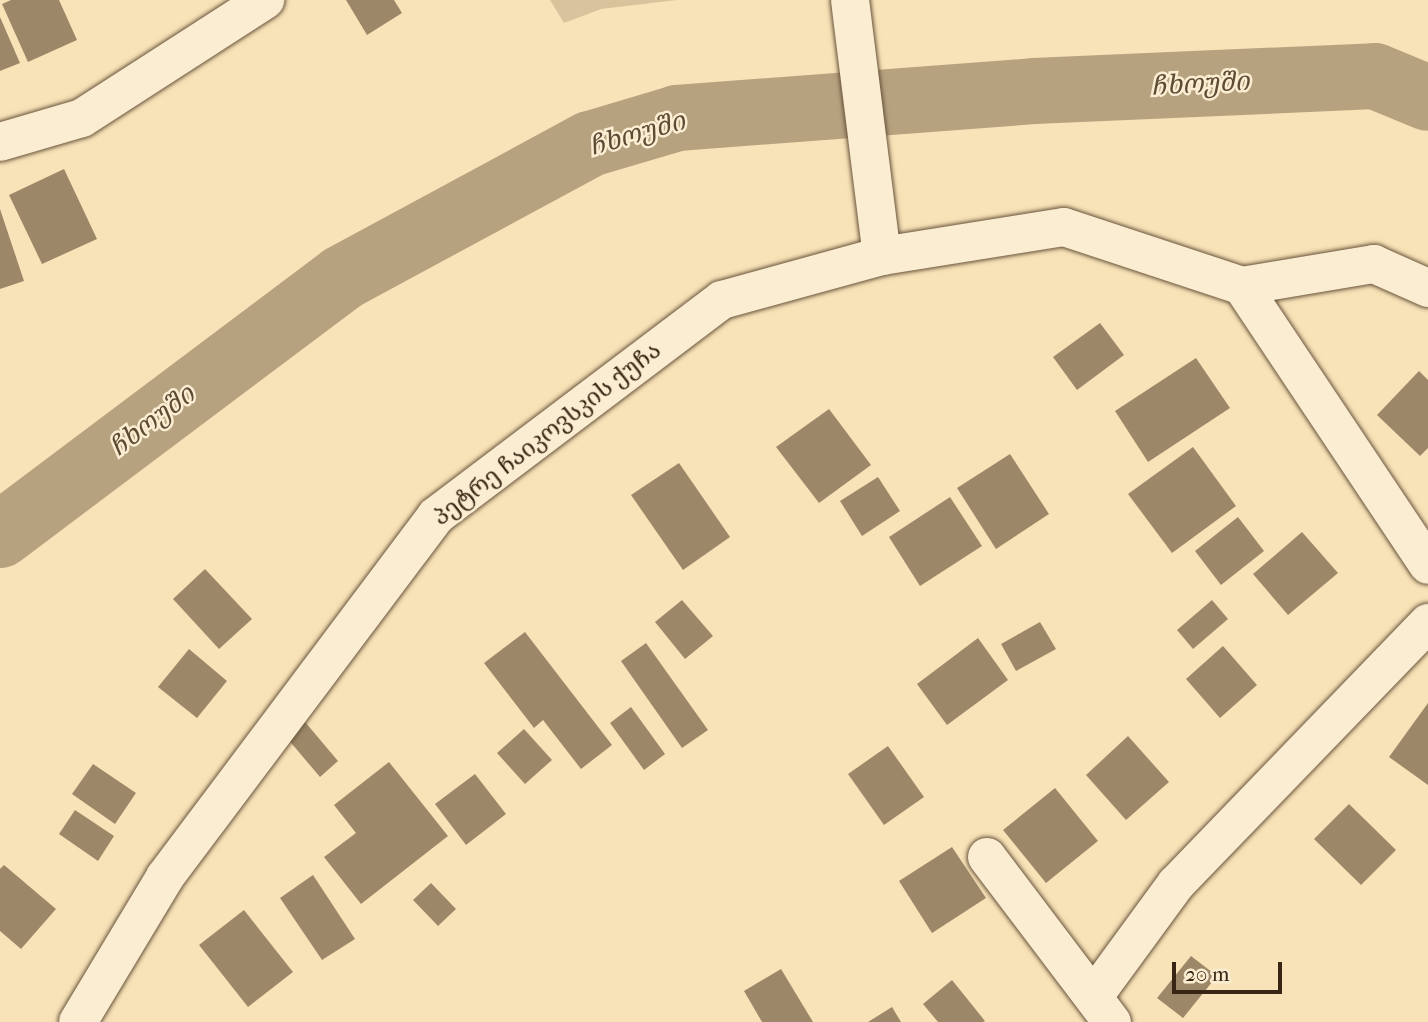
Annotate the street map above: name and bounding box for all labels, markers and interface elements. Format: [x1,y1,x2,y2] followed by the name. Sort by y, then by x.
[1150,66,1250,102] water label: ჩხოუში
[585,105,689,163] water label: ჩხოუში
[427,336,667,532] street label: პეტრე ჩაიკოვსკის ქუჩა
[103,379,201,463] water label: ჩხოუში
[1176,948,1286,992] scale bar
[1185,962,1229,986] text: 20 m

